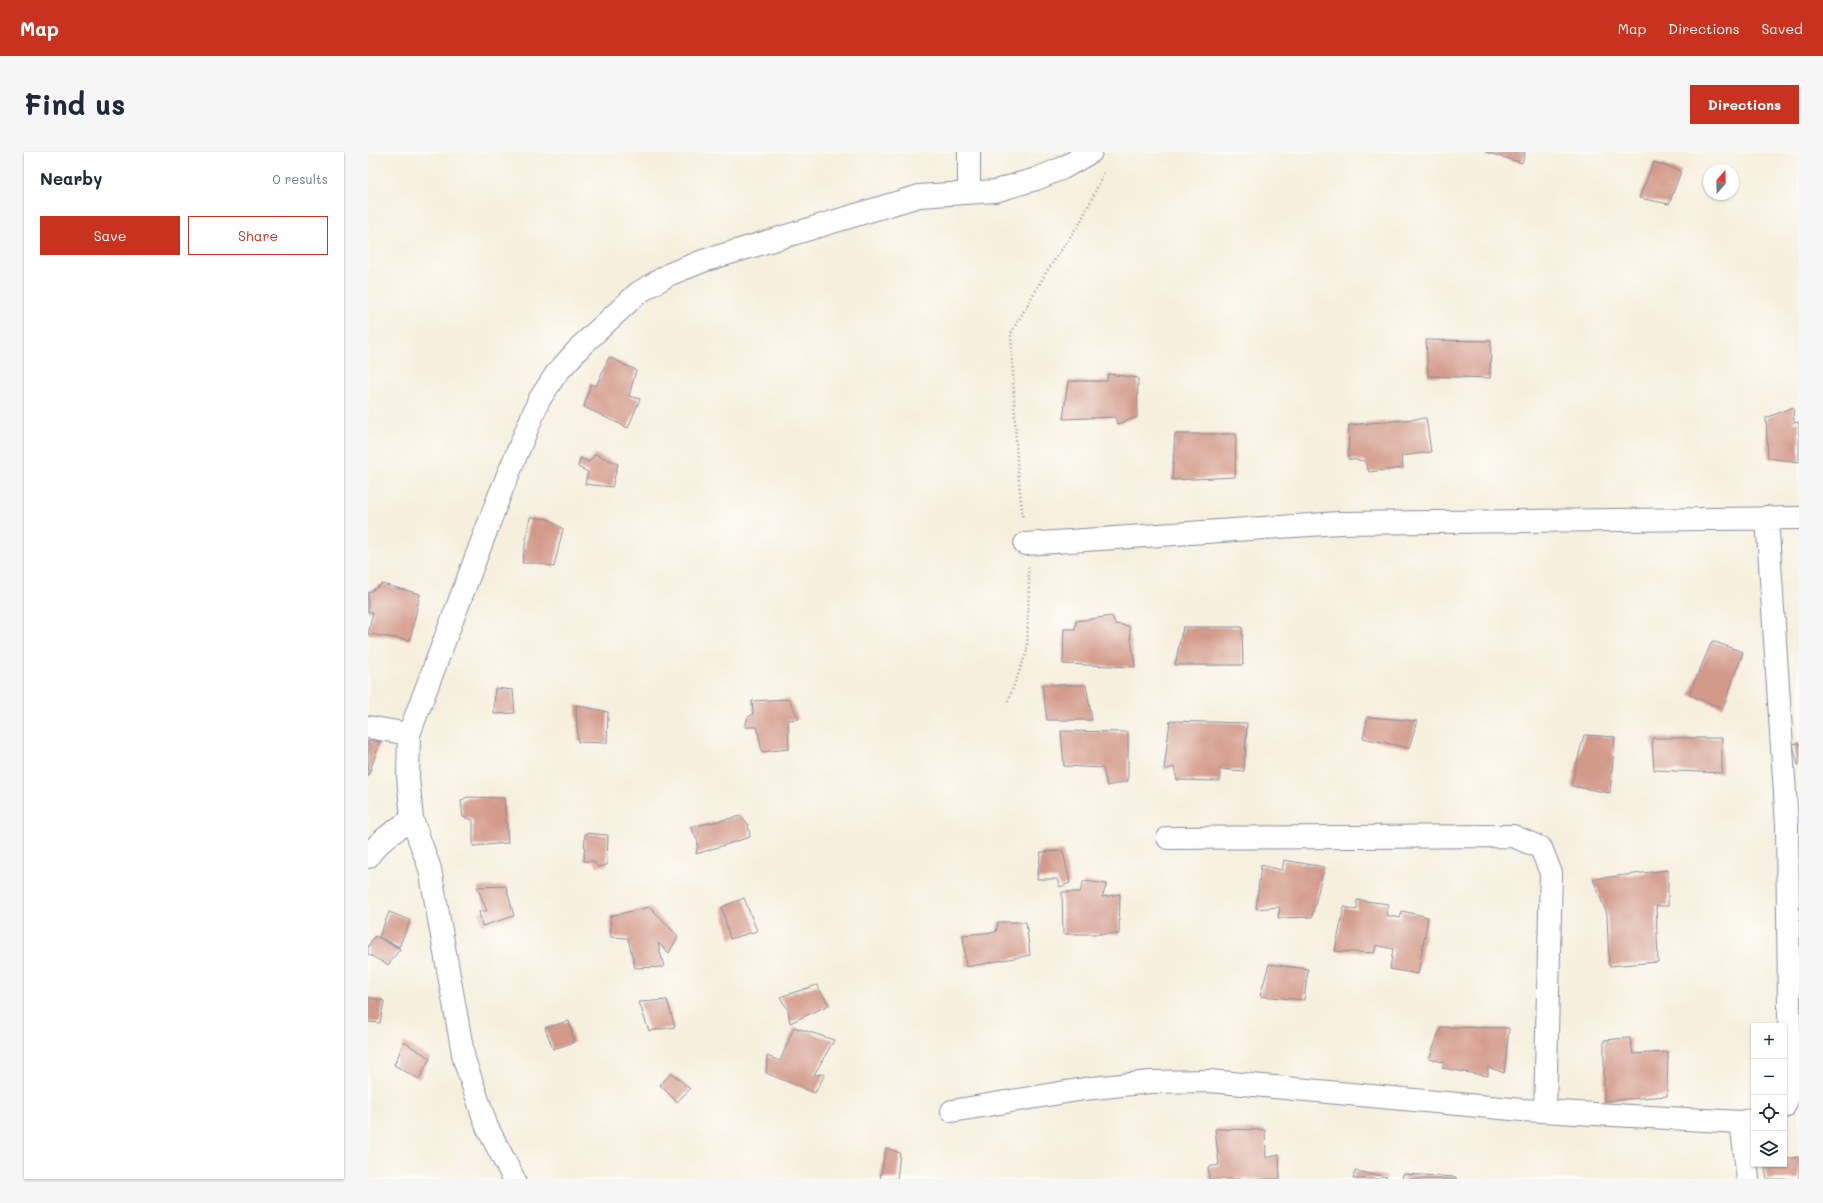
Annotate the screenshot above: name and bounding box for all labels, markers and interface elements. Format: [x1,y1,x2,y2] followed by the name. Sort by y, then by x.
[20,16,59,41] text: Map
[1618,19,1646,38] text: Map
[1668,19,1739,38] text: Directions
[1761,19,1803,38] text: Saved
[1690,85,1799,124] button: Directions
[24,86,125,122] text: Find us
[1703,164,1739,200] north arrow
[40,167,102,189] text: Nearby
[273,170,328,187] text: 0 results
[40,216,180,255] button: Save
[188,216,328,255] button: Share
[1751,1023,1787,1167] map controls
[1751,1023,1787,1059] button: +
[1751,1059,1787,1095] button: −
[1751,1095,1787,1131] button: locate
[1751,1131,1787,1167] button: layers

